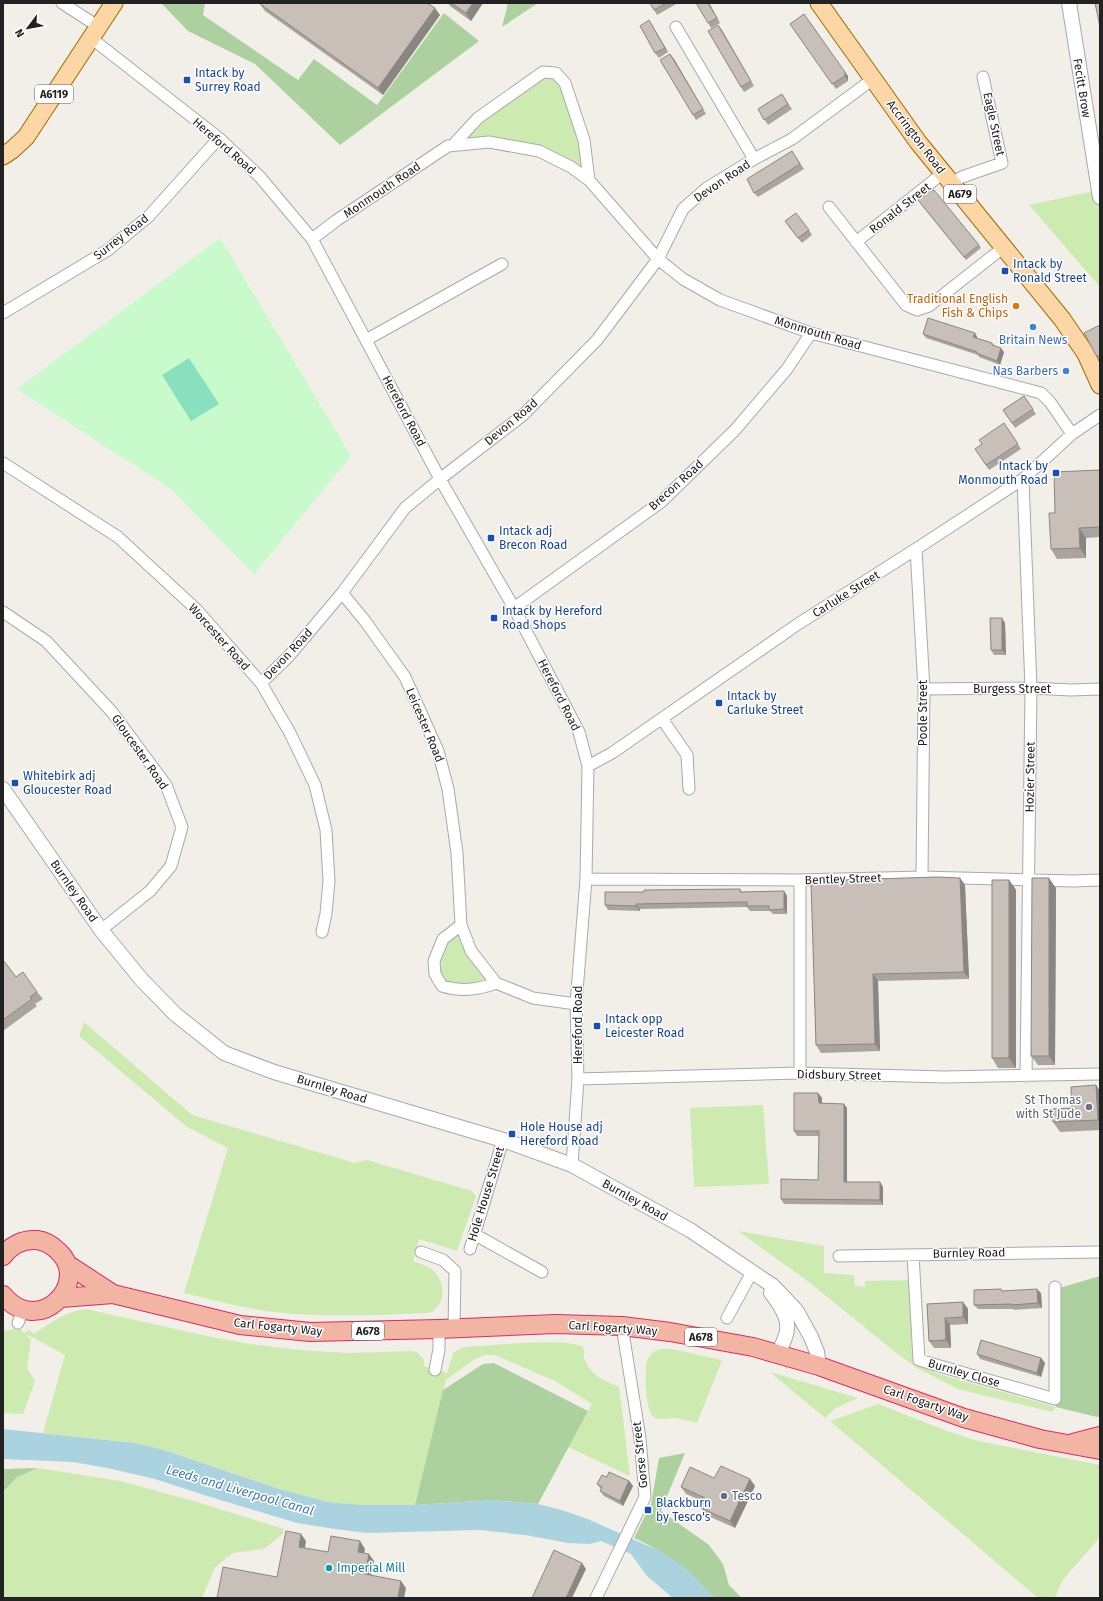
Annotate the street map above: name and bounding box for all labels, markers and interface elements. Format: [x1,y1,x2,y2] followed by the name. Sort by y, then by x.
[8,8,48,48] north arrow
[12,26,27,40] text: N
[1070,57,1094,119] street label: Fecitt Brow
[195,66,261,94] place label: Intack by Surrey Road
[182,75,192,85] marker: Intack by Surrey Road
[35,85,73,103] road number: A6119
[980,91,1008,158] street label: Eagle Street
[884,97,948,177] street label: Accrington Road
[190,115,258,177] street label: Hereford Road
[691,157,753,205] street label: Devon Road
[341,159,423,221] street label: Monmouth Road
[867,179,934,236] street label: Ronald Street
[944,185,976,203] road number: A679
[91,211,151,263] street label: Surrey Road
[1013,257,1088,285] place label: Intack by Ronald Street
[1000,266,1010,276] marker: Intack by Ronald Street
[907,292,1008,320] place label: Traditional English Fish & Chips
[1011,301,1021,311] marker: Traditional English Fish & Chips
[773,313,863,353] street label: Monmouth Road
[1028,322,1038,332] marker: Britain News
[999,333,1068,347] place label: Britain News
[992,364,1058,378] place label: Nas Barbers
[1061,366,1071,376] marker: Nas Barbers
[379,373,429,449] street label: Hereford Road
[482,396,540,448] street label: Devon Road
[646,457,706,513] street label: Brecon Road
[958,459,1048,487] place label: Intack by Monmouth Road
[1051,468,1061,478] marker: Intack by Monmouth Road
[499,524,568,552] place label: Intack adj Brecon Road
[486,533,496,543] marker: Intack adj Brecon Road
[810,567,883,620] street label: Carluke Street
[185,601,253,673] street label: Worcester Road
[502,604,602,632] place label: Intack by Hereford Road Shops
[489,613,499,623] marker: Intack by Hereford Road Shops
[261,625,315,683] street label: Devon Road
[535,657,583,733] street label: Hereford Road
[916,679,930,746] street label: Poole Street
[973,682,1052,696] street label: Burgess Street
[403,686,447,764] street label: Leicester Road
[727,689,804,717] place label: Intack by Carluke Street
[714,698,724,708] marker: Intack by Carluke Street
[109,712,171,792] street label: Gloucester Road
[1022,741,1038,812] street label: Hozier Street
[23,769,112,797] place label: Whitebirk adj Gloucester Road
[10,778,20,788] marker: Whitebirk adj Gloucester Road
[47,857,101,925] street label: Burnley Road
[804,871,882,887] street label: Bentley Street
[571,986,585,1064] street label: Hereford Road
[605,1012,684,1040] place label: Intack opp Leicester Road
[592,1021,602,1031] marker: Intack opp Leicester Road
[797,1067,882,1083] street label: Didsbury Street
[295,1072,369,1106] street label: Burnley Road
[1016,1093,1081,1121] place label: St Thomas with St Jude
[1084,1102,1094,1112] marker: St Thomas with St Jude
[520,1120,603,1148] place label: Hole House adj Hereford Road
[507,1129,517,1139] marker: Hole House adj Hereford Road
[465,1144,507,1243] street label: Hole House Street
[600,1176,670,1224] street label: Burnley Road
[933,1245,1005,1261] street label: Burnley Road
[233,1315,323,1339] street label: Carl Fogarty Way
[568,1318,658,1338] street label: Carl Fogarty Way
[352,1322,384,1340] road number: A678
[685,1328,717,1346] road number: A678
[926,1356,1002,1390] street label: Burnley Close
[882,1382,971,1424] street label: Carl Fogarty Way
[629,1420,650,1489] street label: Gorse Street
[164,1462,316,1518] water label: Leeds and Liverpool Canal
[732,1489,762,1503] place label: Tesco
[719,1491,729,1501] marker: Tesco
[656,1496,711,1524] place label: Blackburn by Tesco's
[643,1505,653,1515] marker: Blackburn by Tesco's
[337,1561,406,1575] place label: Imperial Mill
[324,1563,334,1573] marker: Imperial Mill

